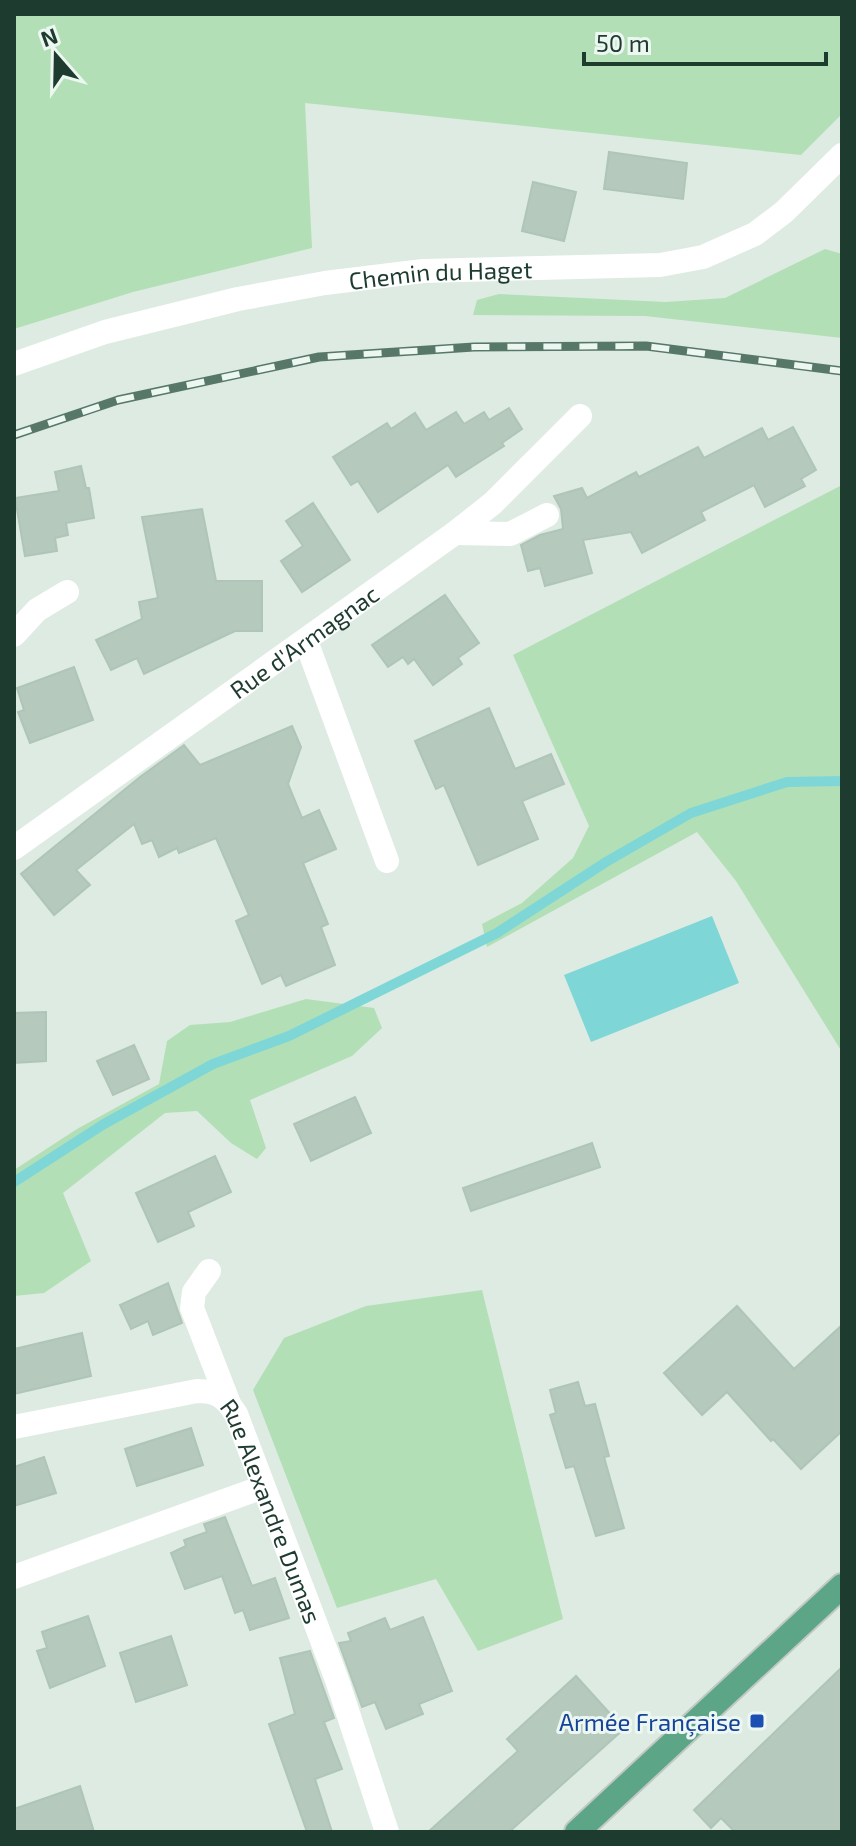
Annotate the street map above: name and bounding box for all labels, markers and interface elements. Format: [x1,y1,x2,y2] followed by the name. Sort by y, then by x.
[16,16,96,96] north arrow
[584,16,826,66] scale bar
[37,21,61,51] text: N
[596,28,650,57] text: 50 m
[347,254,533,294] street label: Chemin du Haget
[224,578,384,704] street label: Rue d'Armagnac
[215,1392,329,1627] street label: Rue Alexandre Dumas
[559,1707,741,1737] place label: Armée Française
[748,1712,766,1730] marker: Armée Française

